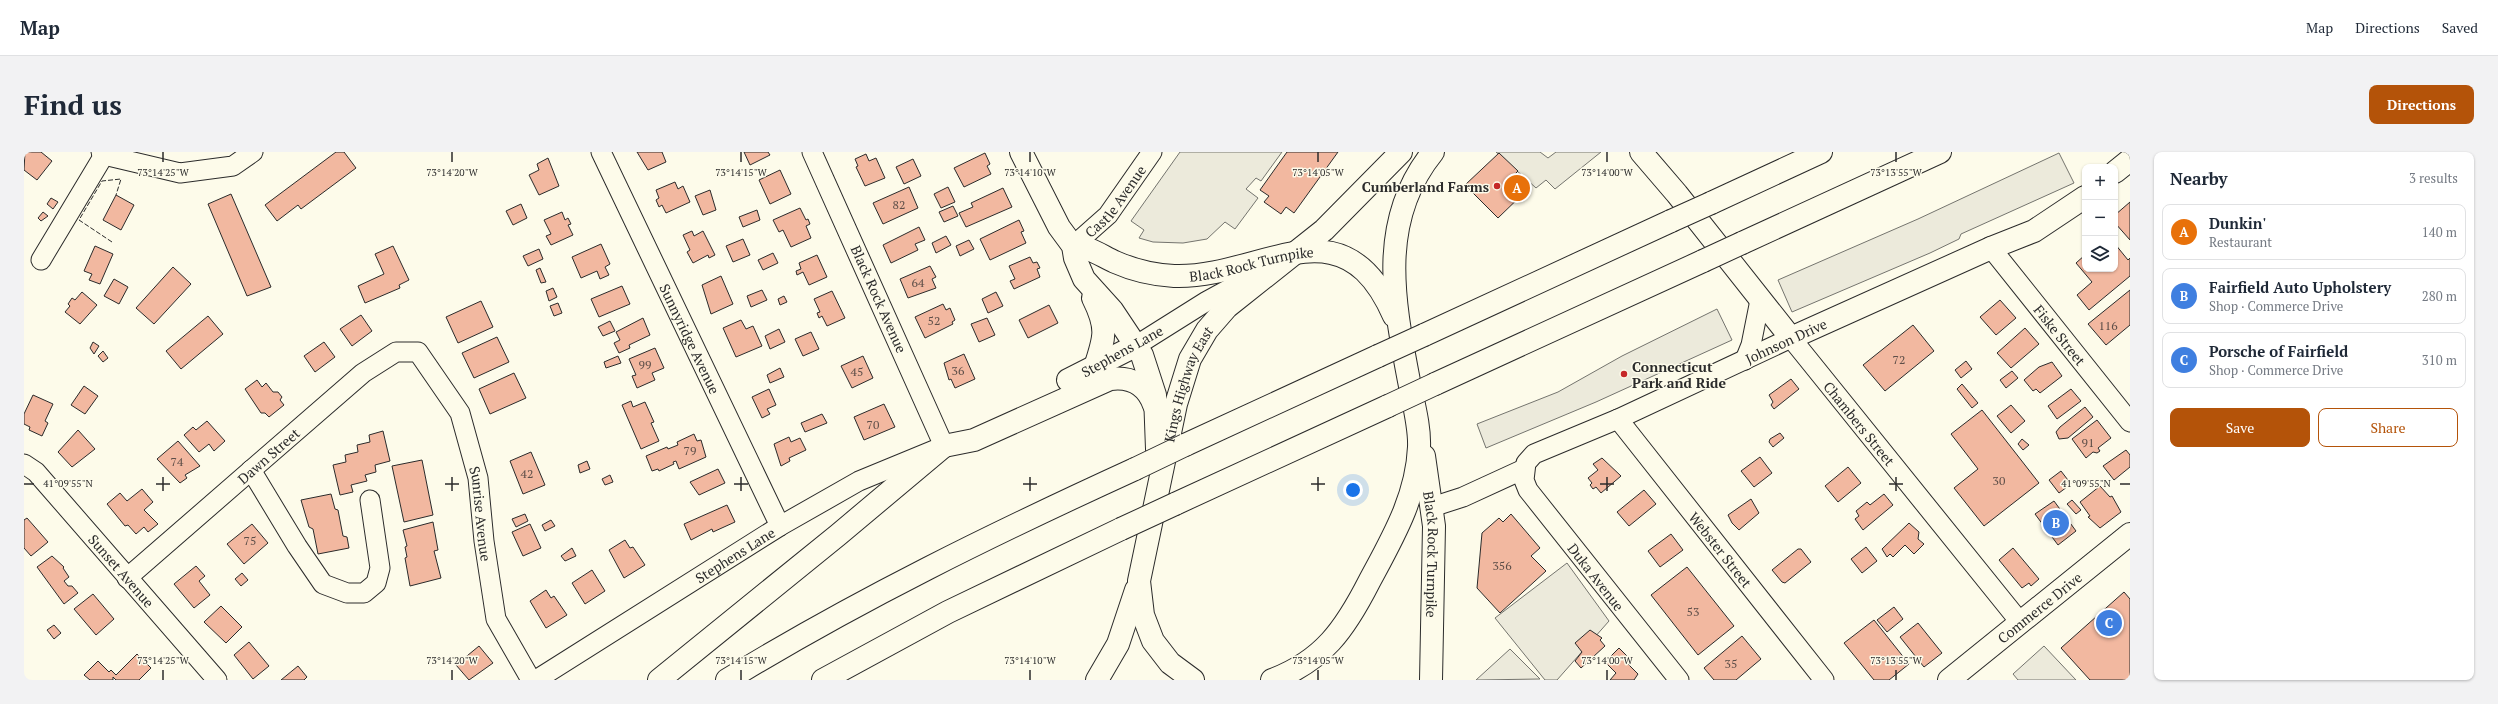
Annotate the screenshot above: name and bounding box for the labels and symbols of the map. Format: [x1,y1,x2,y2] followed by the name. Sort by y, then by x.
[1080,161,1150,241] street label: Castle Avenue
[137,166,189,179] text: 73°14'25"W
[426,166,478,179] text: 73°14'20"W
[715,166,767,179] text: 73°14'15"W
[1004,166,1056,179] text: 73°14'10"W
[1292,166,1344,179] text: 73°14'05"W
[1581,166,1633,179] text: 73°14'00"W
[1870,166,1922,179] text: 73°13'55"W
[1504,173,1530,203] pin: A
[1362,177,1489,196] place label: Cumberland Farms
[1492,181,1502,191] marker: Cumberland Farms
[893,197,905,212] house number: 82
[847,242,911,356] street label: Black Rock Avenue
[1188,242,1314,285] street label: Black Rock Turnpike
[912,275,925,290] house number: 64
[656,280,725,397] street label: Sunnyridge Avenue
[2030,300,2091,370] street label: Fiske Street
[928,313,940,328] house number: 52
[1742,314,1830,368] street label: Johnson Drive
[2098,318,2118,333] house number: 116
[1078,321,1166,381] street label: Stephens Lane
[1159,321,1217,444] street label: Kings Highway East
[1893,352,1905,367] house number: 72
[639,357,651,372] house number: 99
[1632,357,1726,392] place label: Connecticut Park and Ride
[952,363,965,378] house number: 36
[851,364,863,379] house number: 45
[1619,369,1629,379] marker: Connecticut Park and Ride
[1820,377,1900,470] street label: Chambers Street
[867,417,879,432] house number: 70
[233,423,304,488] street label: Dawn Street
[2082,435,2094,450] house number: 91
[684,443,696,458] house number: 79
[171,454,184,469] house number: 74
[466,464,496,563] street label: Sunrise Avenue
[521,466,533,481] house number: 42
[1993,473,2005,488] house number: 30
[43,477,93,490] text: 41°09'55"N
[2061,477,2111,490] text: 41°09'55"N
[1343,480,1363,500] your location
[1420,490,1444,618] street label: Black Rock Turnpike
[1685,508,1757,592] street label: Webster Street
[2043,508,2069,538] pin: B
[691,522,778,587] street label: Stephens Lane
[85,530,159,611] street label: Sunset Avenue
[244,533,256,548] house number: 75
[1564,539,1628,615] street label: Duka Avenue
[1492,558,1512,573] house number: 356
[1993,567,2085,647] street label: Commerce Drive
[1687,604,1699,619] house number: 53
[2096,608,2122,638] pin: C
[137,654,189,667] text: 73°14'25"W
[426,654,478,667] text: 73°14'20"W
[715,654,767,667] text: 73°14'15"W
[1004,654,1056,667] text: 73°14'10"W
[1292,654,1344,667] text: 73°14'05"W
[1581,654,1633,667] text: 73°14'00"W
[1870,654,1922,667] text: 73°13'55"W
[1725,656,1737,671] house number: 35

